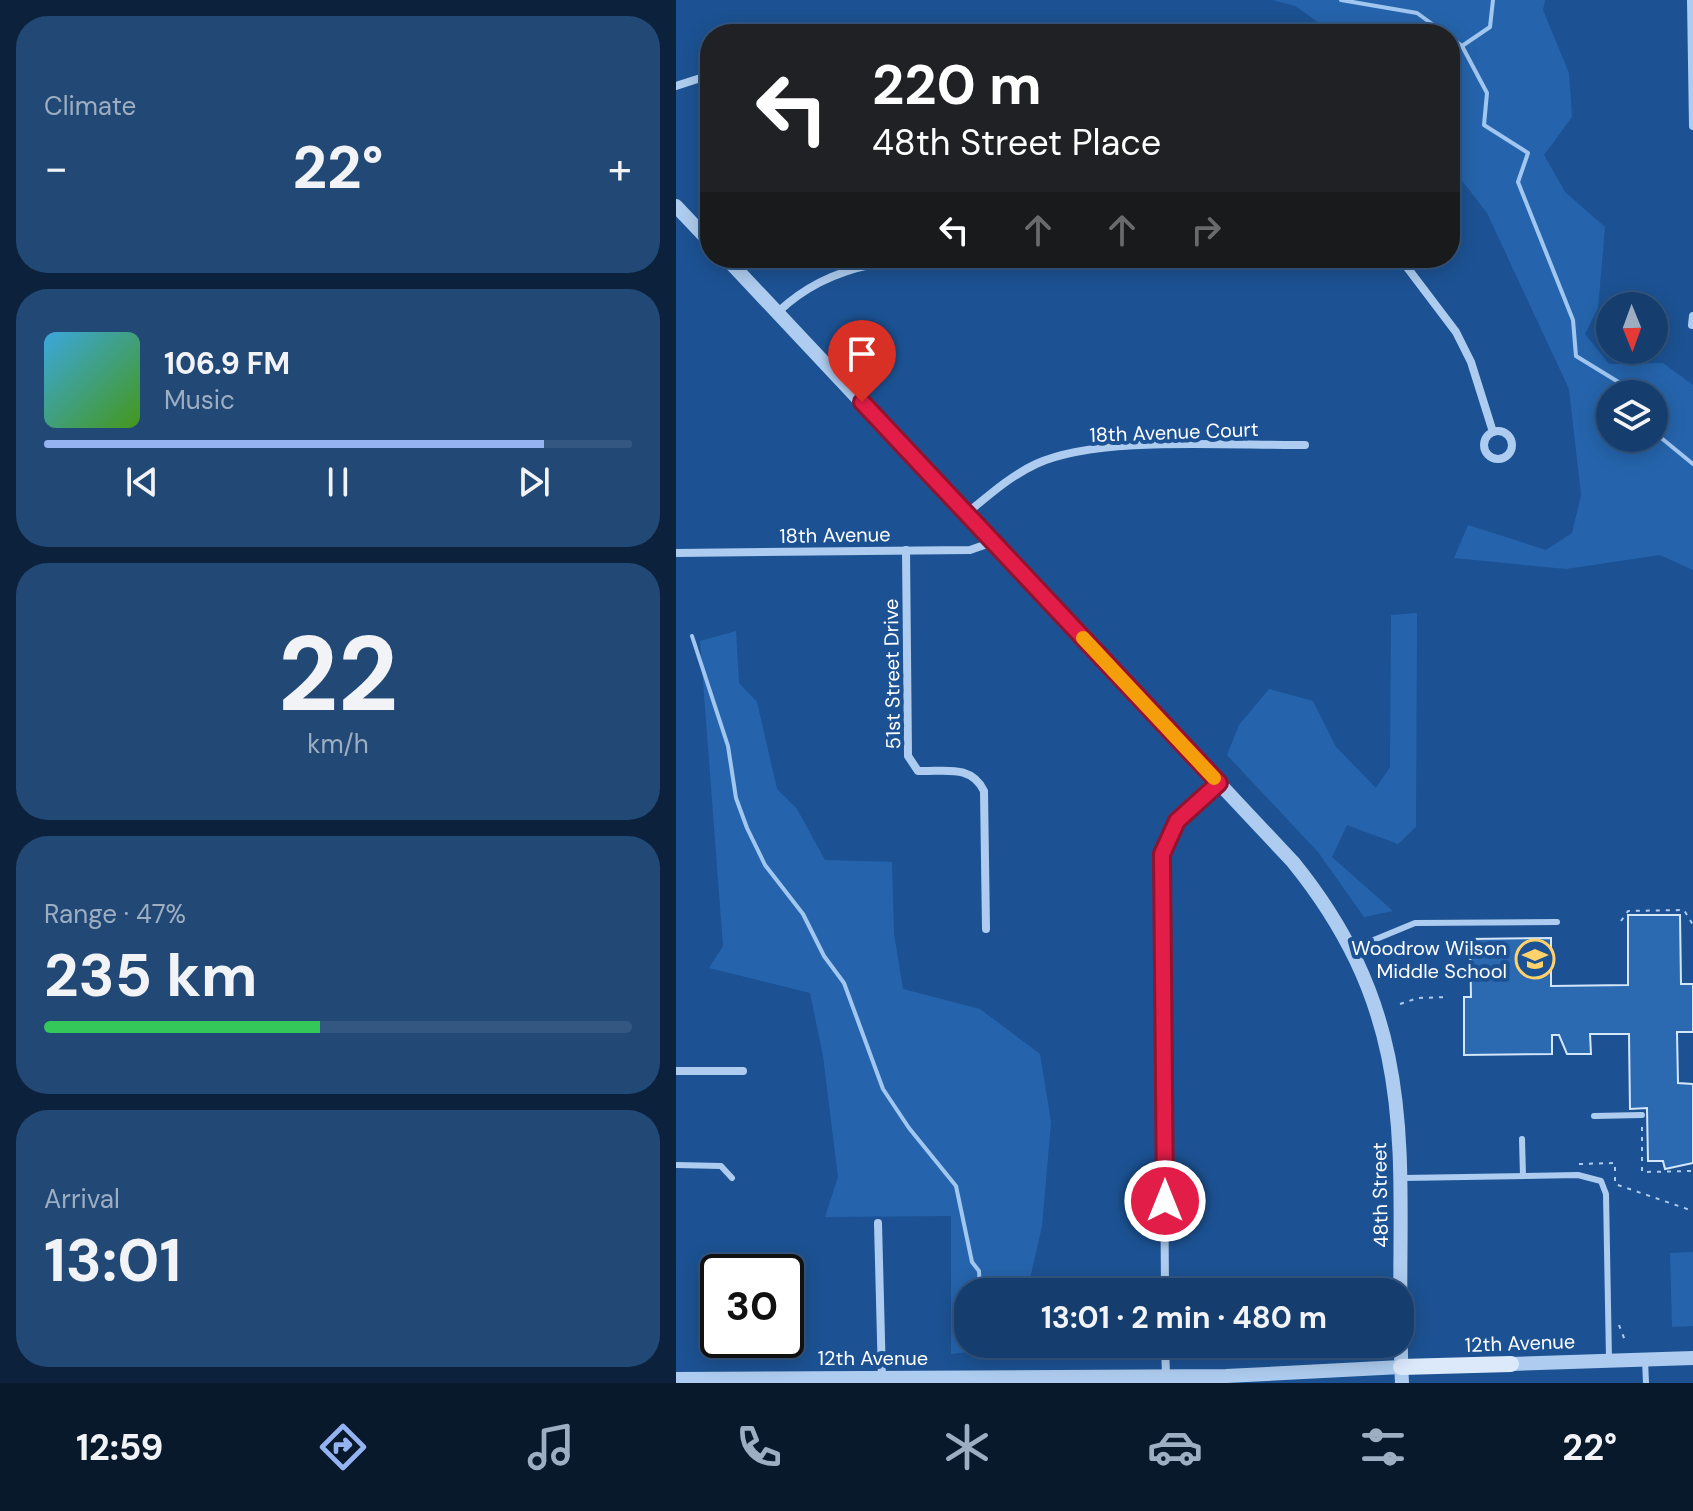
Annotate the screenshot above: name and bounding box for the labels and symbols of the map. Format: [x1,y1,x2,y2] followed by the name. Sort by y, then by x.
[1596,292,1668,364] north arrow
[828,320,896,402] pin
[1089,416,1259,448] street label: 18th Avenue Court
[779,521,891,549] street label: 18th Avenue
[878,599,906,749] street label: 51st Street Drive
[1351,935,1507,984] place label: Woodrow Wilson Middle School
[1514,938,1556,980] school or university icon: Woodrow Wilson Middle School
[1366,1142,1394,1248] street label: 48th Street
[1123,1159,1207,1243] position arrow
[700,1254,804,1358] speed limit sign: 30
[1464,1328,1576,1358] street label: 12th Avenue
[818,1345,928,1371] street label: 12th Avenue

